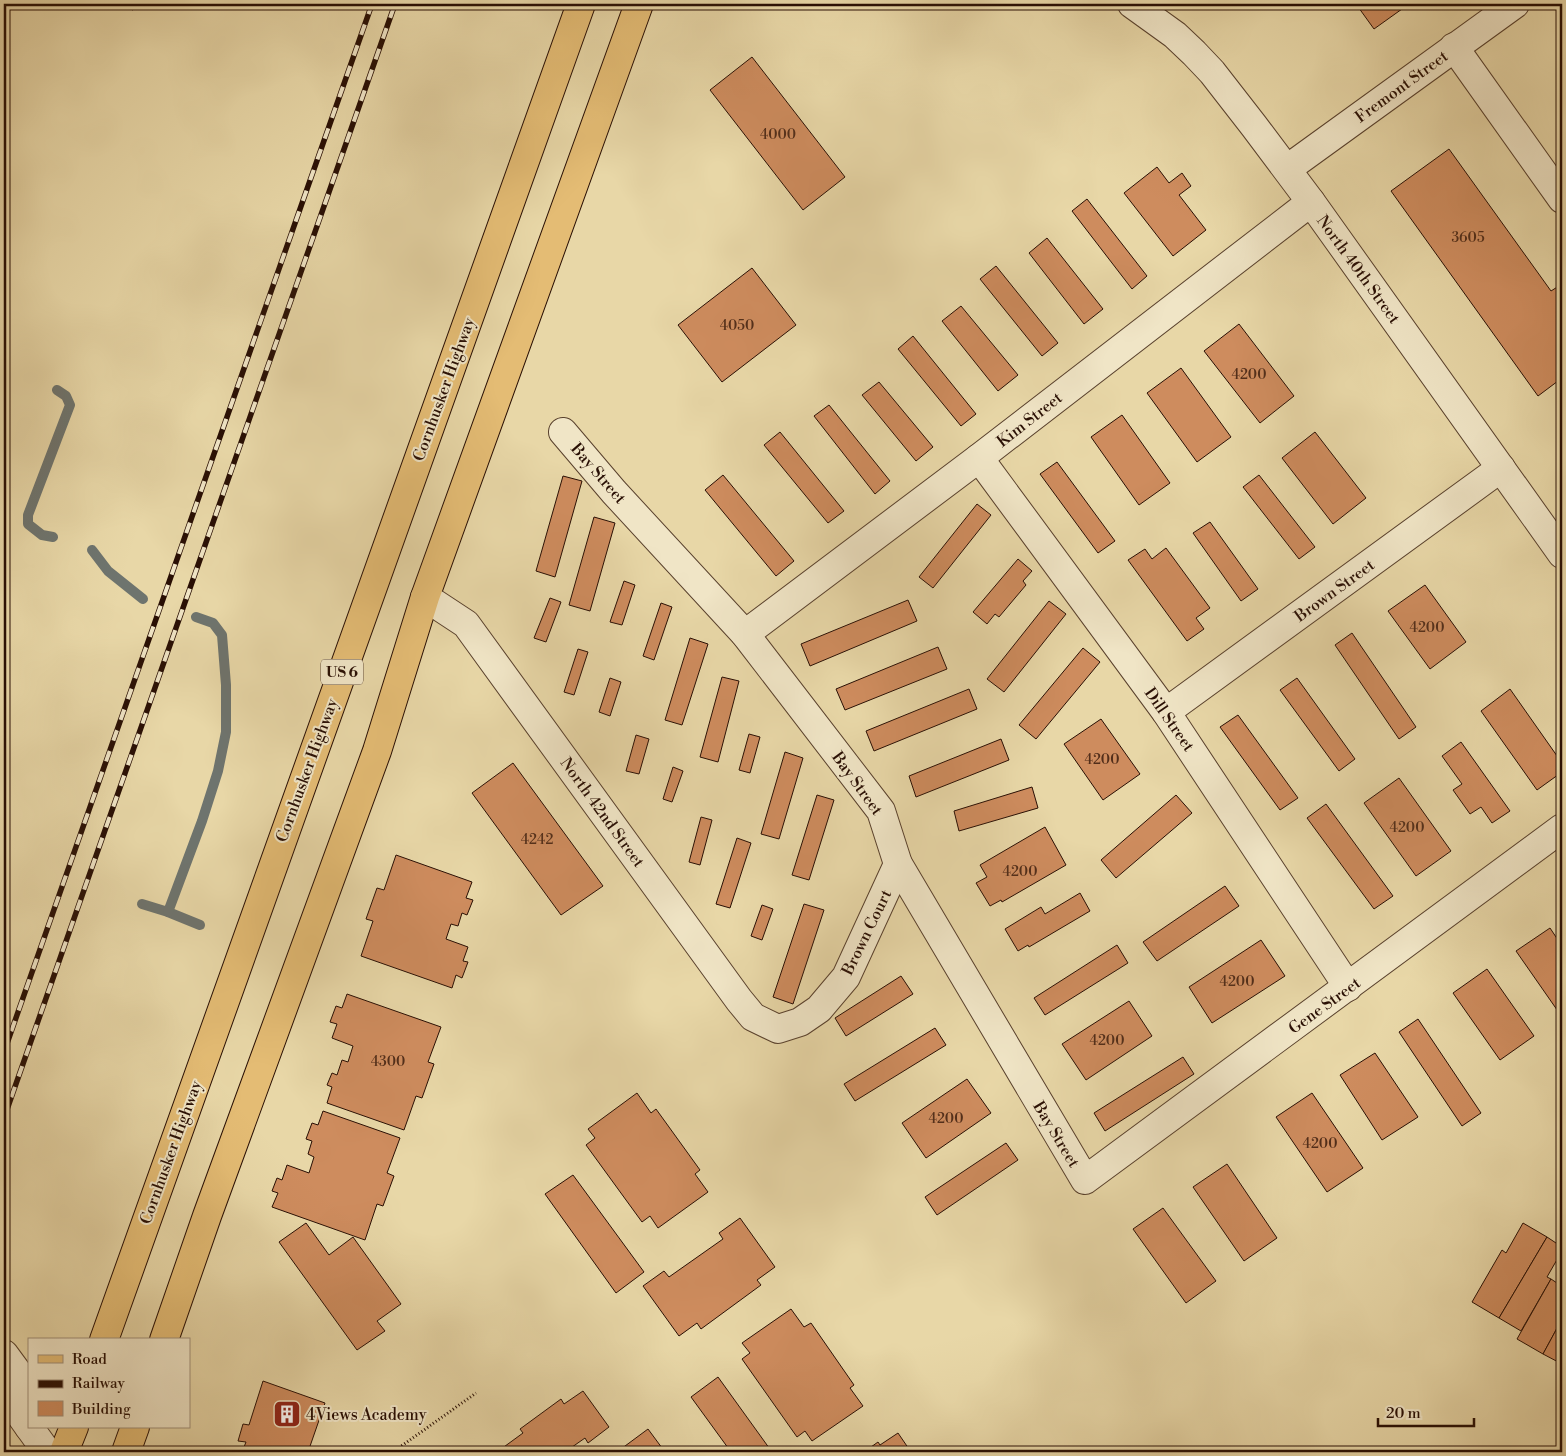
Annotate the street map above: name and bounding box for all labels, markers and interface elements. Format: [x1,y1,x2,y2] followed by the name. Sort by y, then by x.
[1351,46,1452,127] street label: Fremont Street
[760,126,796,144] house number: 4000
[1312,212,1404,328] street label: North 40th Street
[1451,229,1485,247] house number: 3605
[409,315,479,464] street label: Cornhusker Highway
[720,317,754,335] house number: 4050
[1232,366,1266,384] house number: 4200
[993,388,1067,452] street label: Kim Street
[566,439,630,508] street label: Bay Street
[1290,555,1379,627] street label: Brown Street
[1410,619,1444,637] house number: 4200
[321,660,363,684] road number: US 6
[1140,684,1199,756] street label: Dill Street
[272,696,342,845] street label: Cornhusker Highway
[827,747,887,820] street label: Bay Street
[1085,751,1119,769] house number: 4200
[556,754,649,872] street label: North 42nd Street
[1390,819,1424,837] house number: 4200
[521,831,553,849] house number: 4242
[1003,863,1037,881] house number: 4200
[837,886,896,979] street label: Brown Court
[1220,973,1254,991] house number: 4200
[1285,973,1365,1039] street label: Gene Street
[1090,1032,1124,1050] house number: 4200
[371,1053,405,1071] house number: 4300
[136,1078,206,1227] street label: Cornhusker Highway
[1028,1097,1084,1172] street label: Bay Street
[929,1110,963,1128] house number: 4200
[1303,1135,1337,1153] house number: 4200
[28,1338,190,1428] legend
[72,1350,107,1369] text: Road
[72,1374,126,1393] text: Railway
[1378,1396,1475,1428] scale bar
[272,1399,302,1429] building icon: 4Views Academy
[71,1400,131,1419] text: Building
[1386,1404,1421,1423] text: 20 m
[306,1405,427,1425] place label: 4Views Academy

